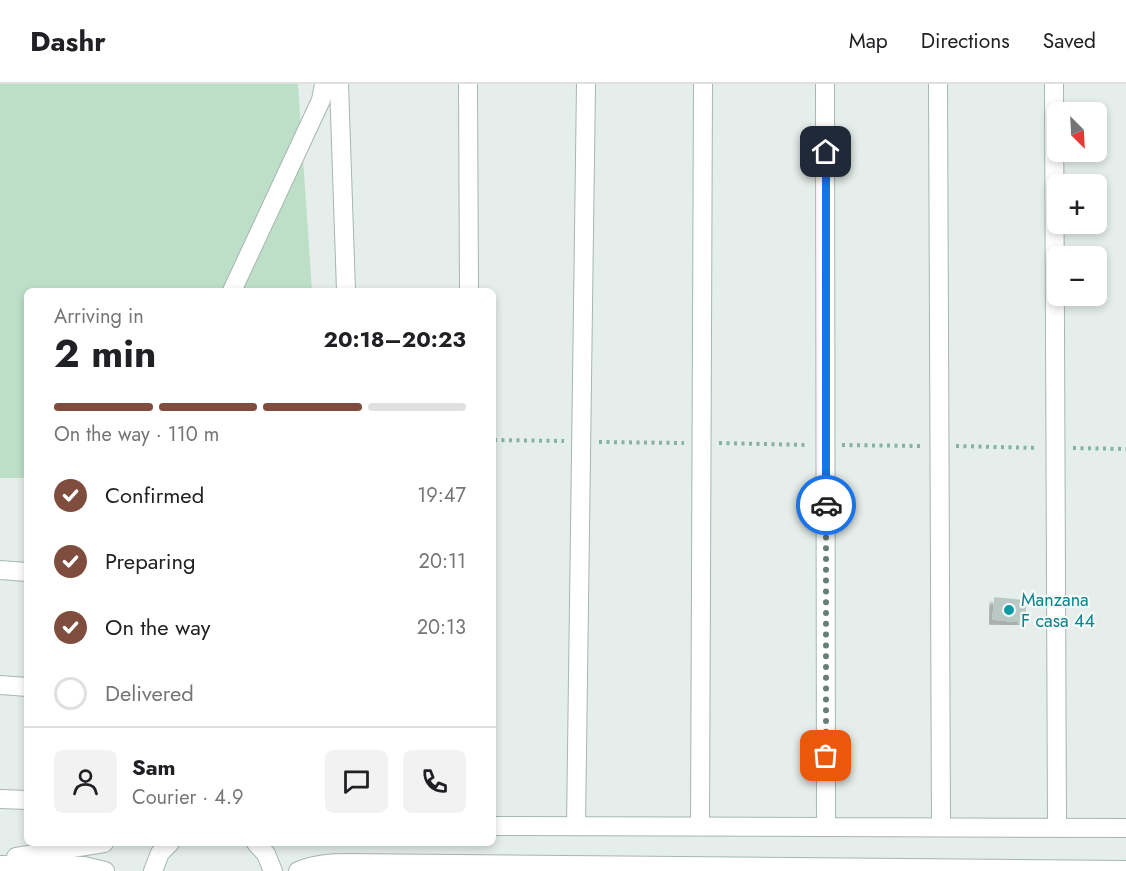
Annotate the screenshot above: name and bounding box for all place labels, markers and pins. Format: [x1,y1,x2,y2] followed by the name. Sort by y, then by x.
[800,126,851,177] pin
[1021,587,1095,634] place label: Manzana F casa 44
[1002,603,1016,617] marker: Manzana F casa 44
[800,730,851,781] pin

